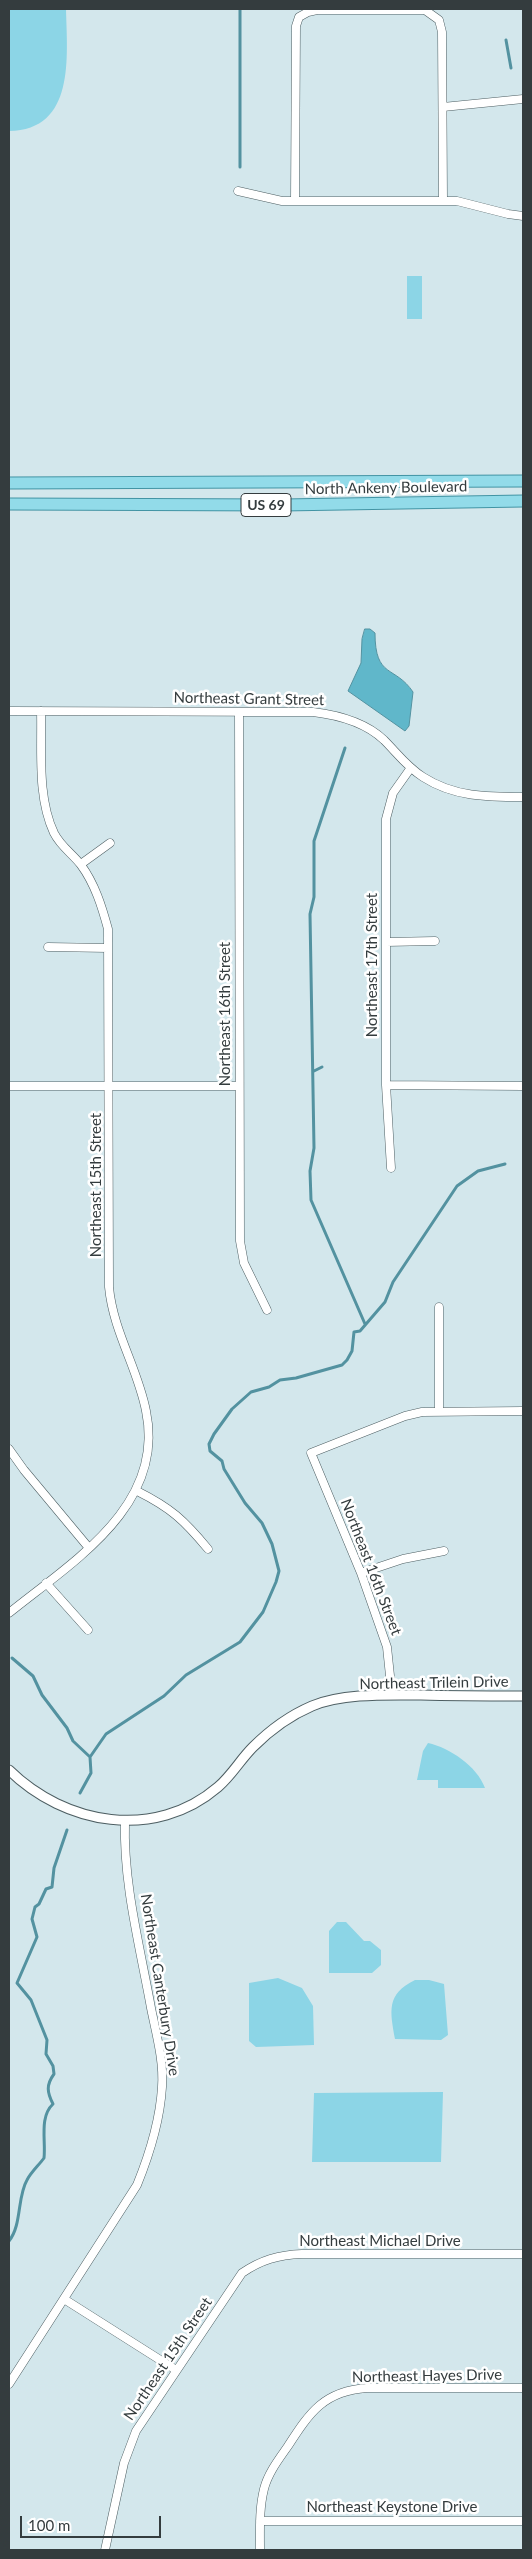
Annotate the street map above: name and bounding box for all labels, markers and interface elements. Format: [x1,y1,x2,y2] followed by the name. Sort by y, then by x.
[305,478,467,498] street label: North Ankeny Boulevard
[241,494,291,516] road number: US 69
[174,689,324,709] street label: Northeast Grant Street
[363,893,381,1037] street label: Northeast 17th Street
[216,942,234,1086] street label: Northeast 16th Street
[87,1113,105,1257] street label: Northeast 15th Street
[337,1496,405,1638] street label: Northeast 16th Street
[359,1673,509,1693] street label: Northeast Trilein Drive
[137,1893,183,2077] street label: Northeast Canterbury Drive
[299,2232,461,2250] street label: Northeast Michael Drive
[120,2294,216,2424] street label: Northeast 15th Street
[352,2366,502,2386] street label: Northeast Hayes Drive
[307,2498,477,2516] street label: Northeast Keystone Drive
[22,2506,164,2538] scale bar
[28,2516,70,2534] text: 100 m

